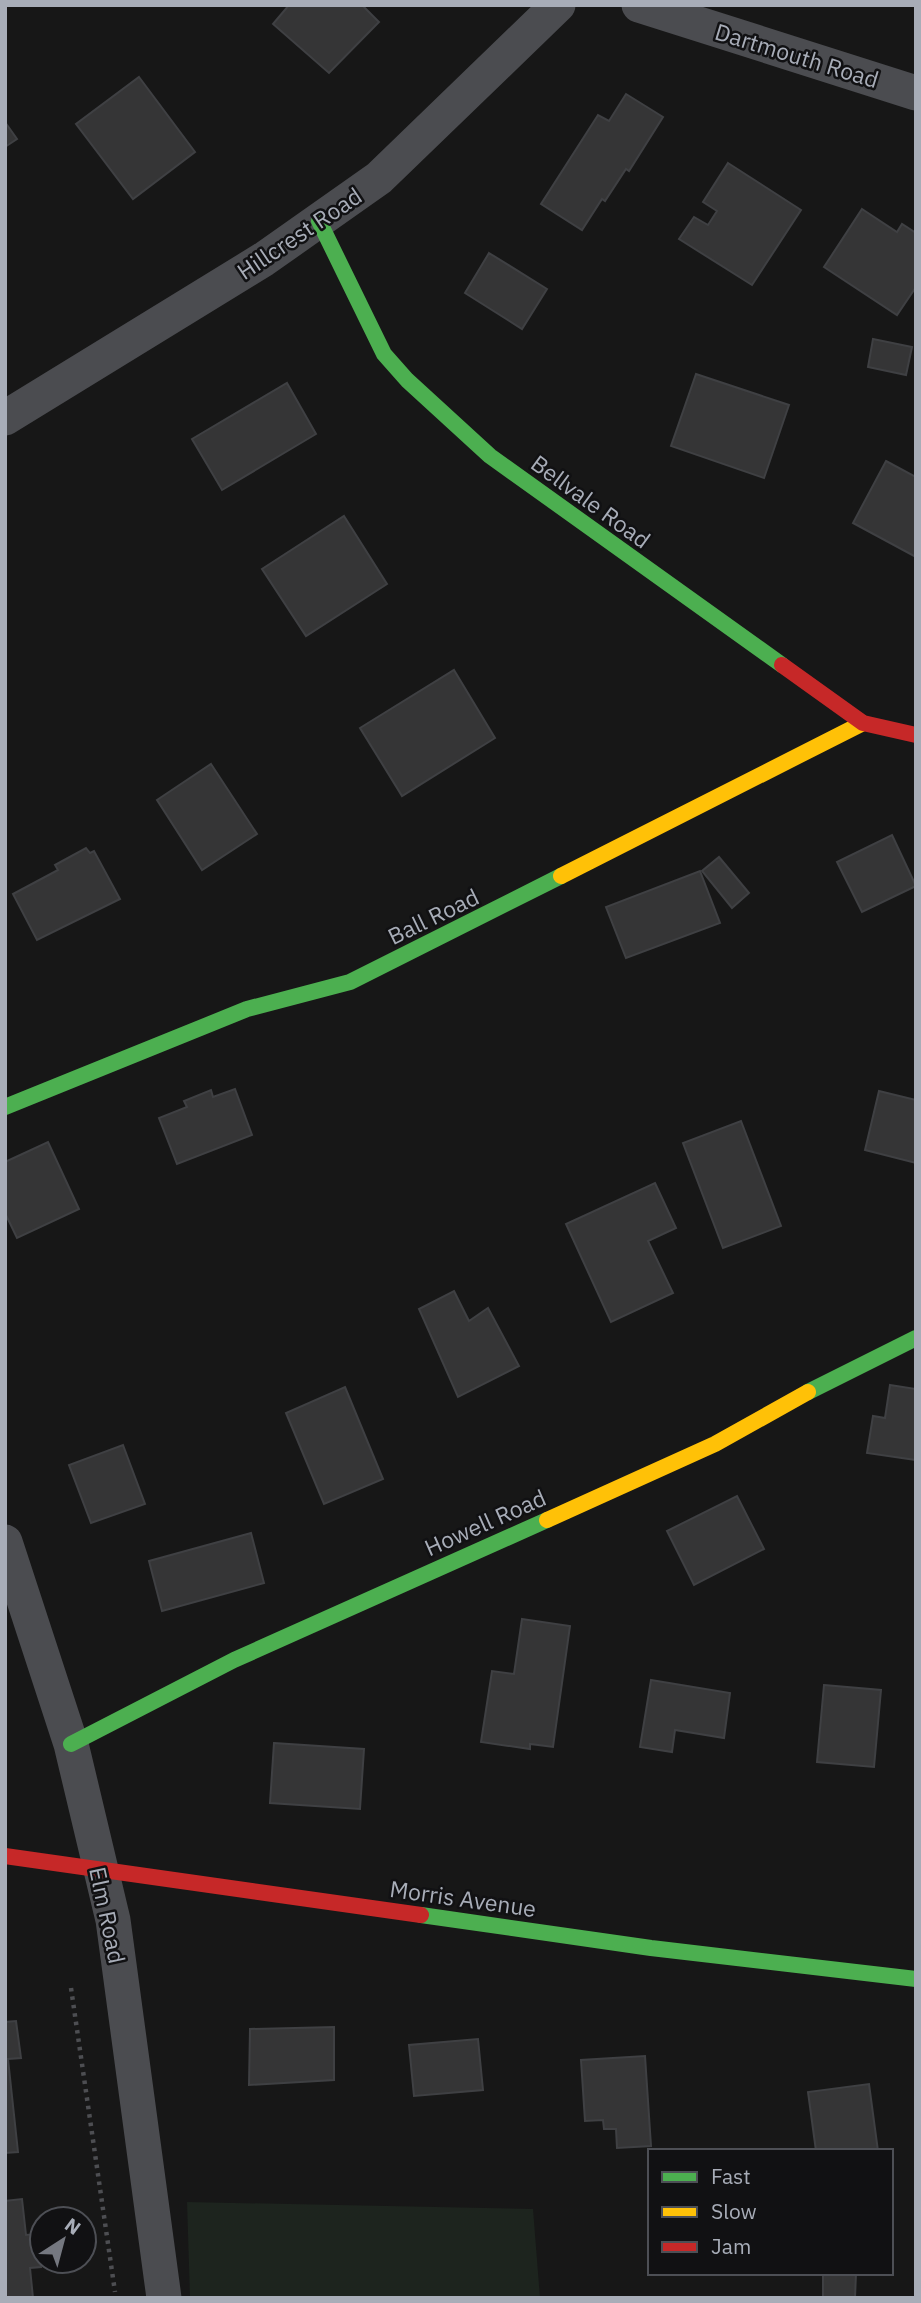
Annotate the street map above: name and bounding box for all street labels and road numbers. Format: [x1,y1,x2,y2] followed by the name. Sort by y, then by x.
[711,16,883,94] street label: Dartmouth Road
[231,180,367,286] street label: Hillcrest Road
[525,448,657,554] street label: Bellvale Road
[382,881,484,951] street label: Ball Road
[420,1482,550,1562] street label: Howell Road
[83,1864,133,1966] street label: Elm Road
[388,1873,538,1923] street label: Morris Avenue

